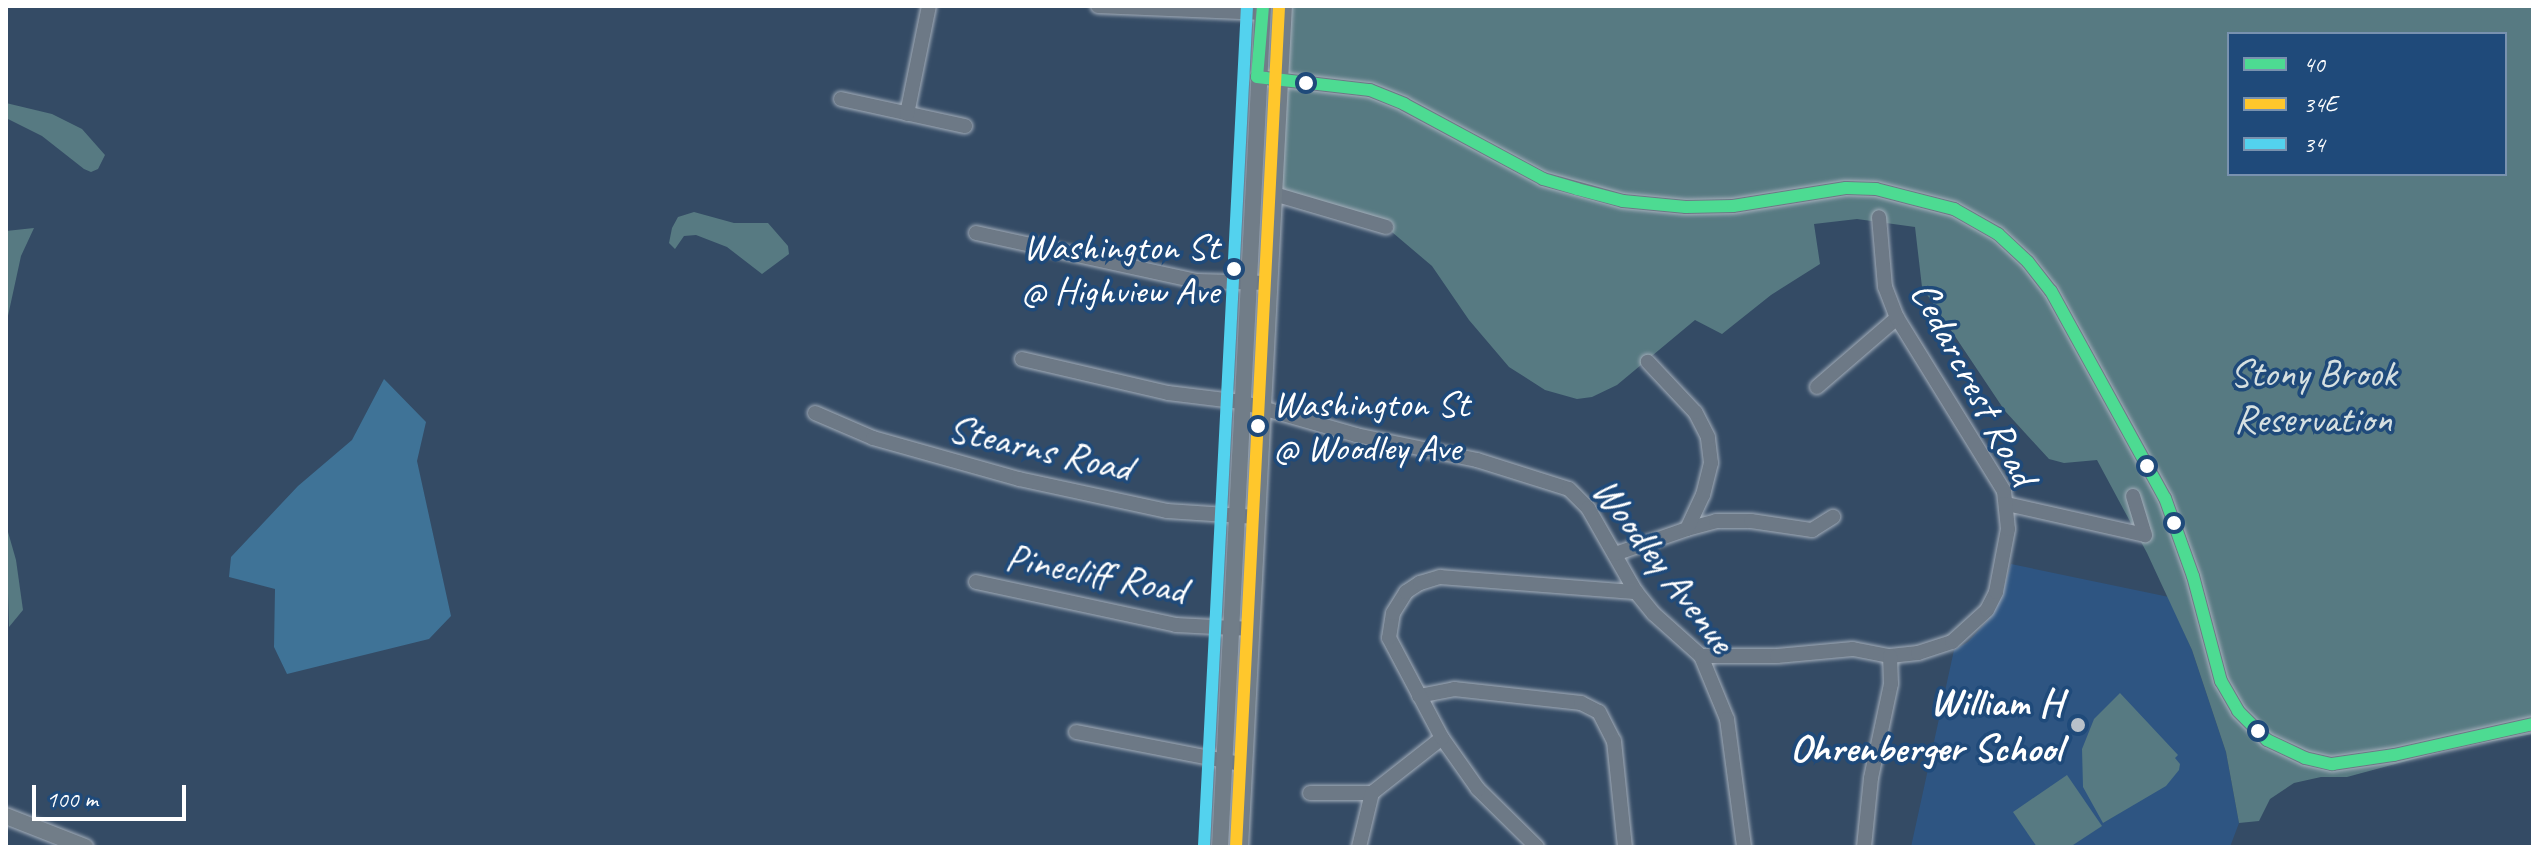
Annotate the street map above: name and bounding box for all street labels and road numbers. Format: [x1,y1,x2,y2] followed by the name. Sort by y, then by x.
[1900,273,2048,493] street label: Cedarcrest Road
[944,404,1136,492] street label: Stearns Road
[1582,468,1746,662] street label: Woodley Avenue
[1002,532,1190,614] street label: Pinecliff Road

